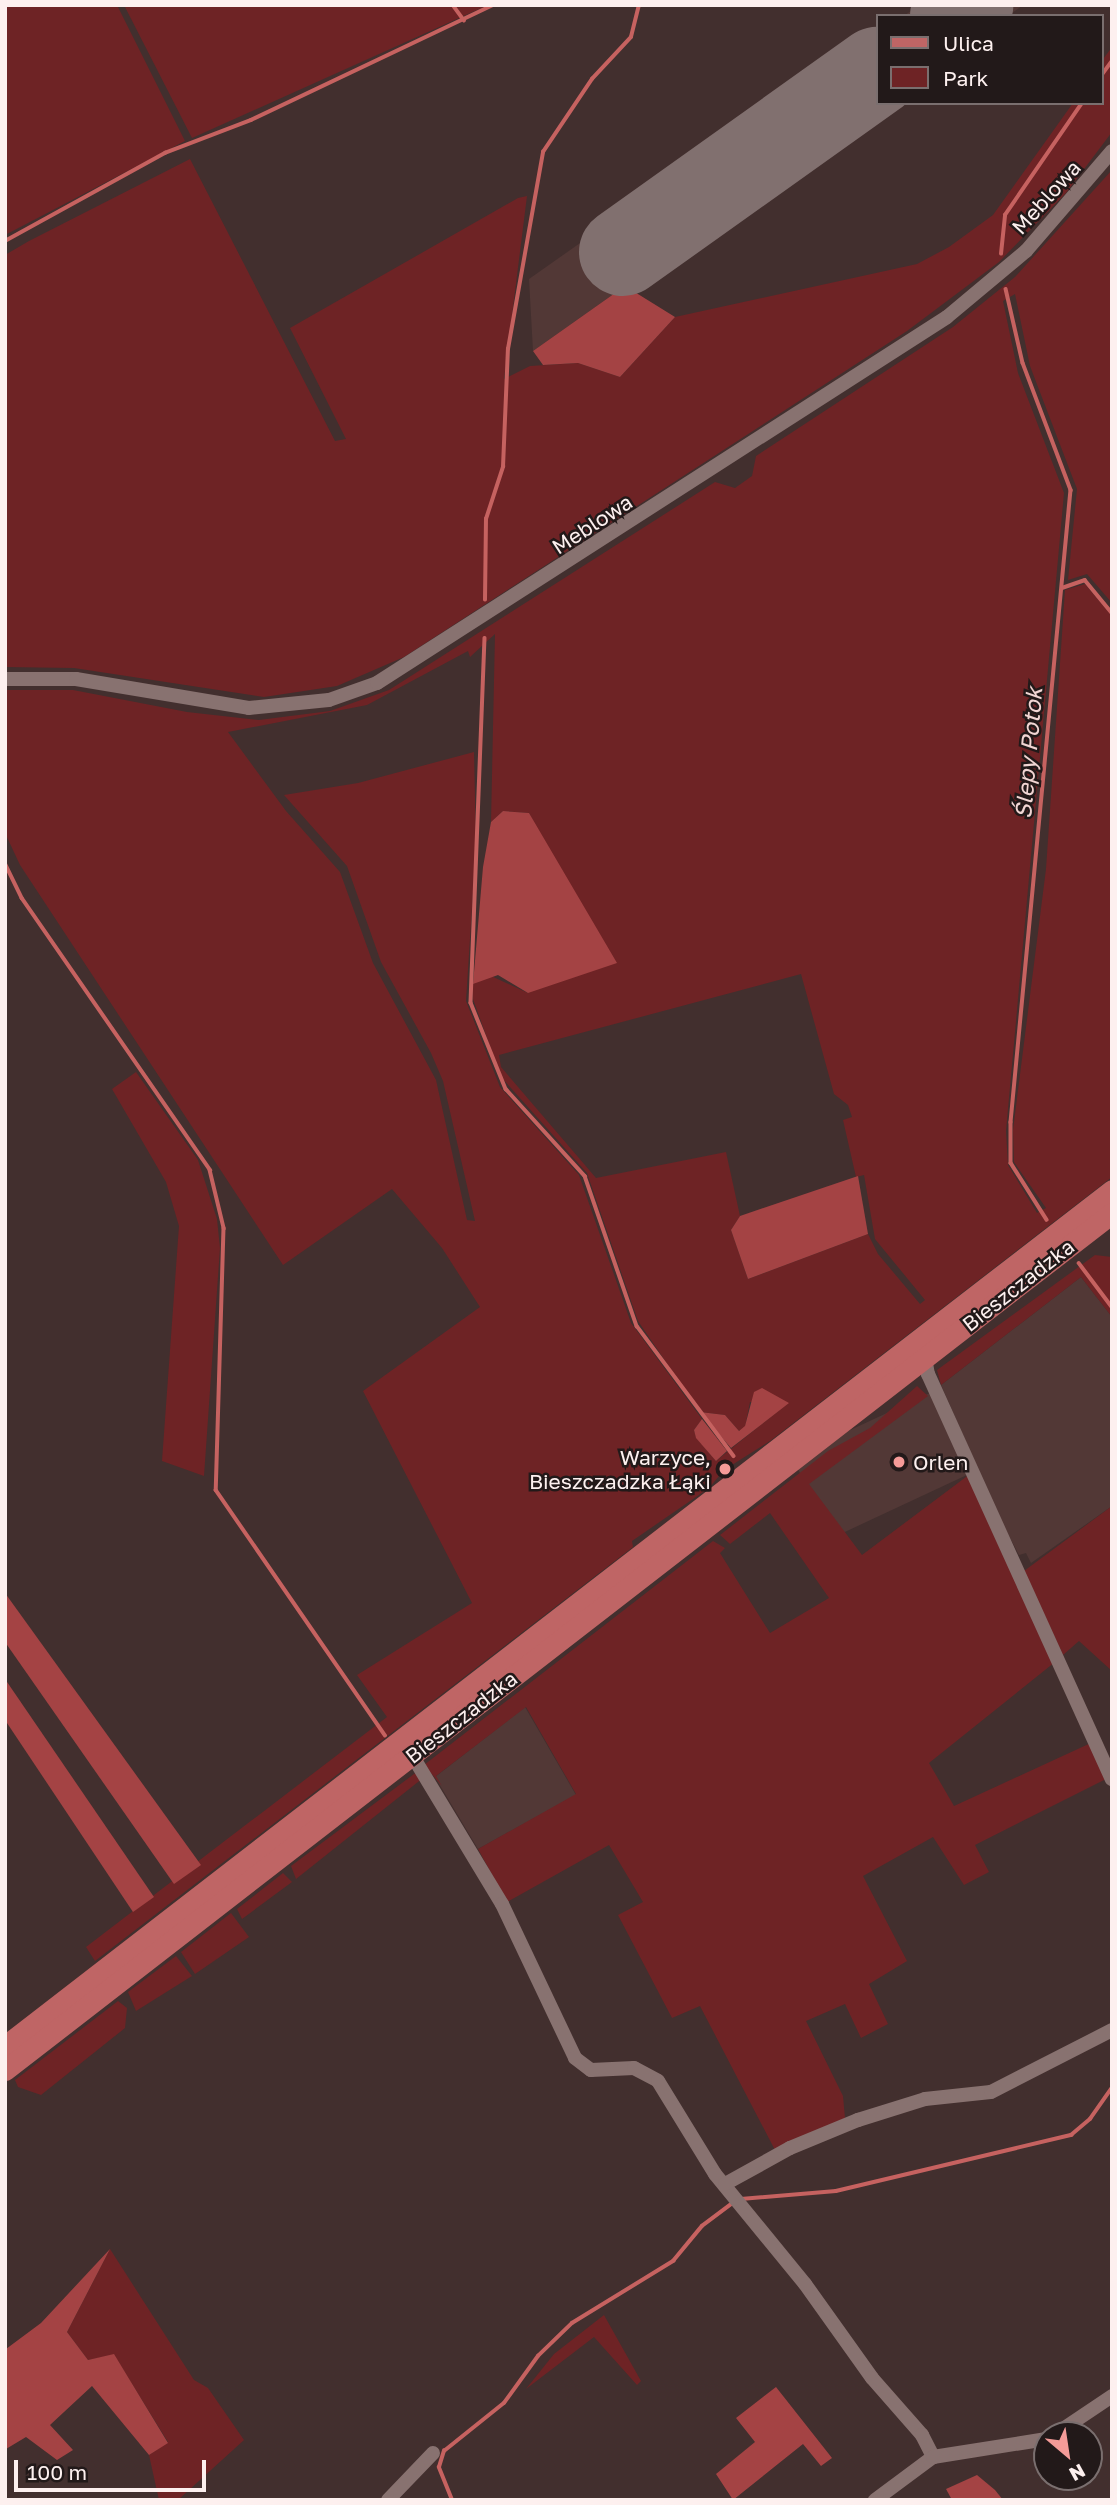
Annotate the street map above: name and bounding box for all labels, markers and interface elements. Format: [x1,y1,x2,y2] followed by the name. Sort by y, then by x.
[876,14,1103,105] legend
[943,30,994,56] text: Ulica
[943,65,988,91] text: Park
[1006,155,1086,239] street label: Meblowa
[547,489,637,559] street label: Meblowa
[1008,686,1048,820] water label: Ślepy Potok
[957,1234,1079,1336] street label: Bieszczadzka
[529,1444,711,1494] place label: Warzyce, Bieszczadzka Łąki
[913,1449,968,1475] place label: Orlen
[891,1454,907,1470] marker: Orlen
[717,1461,733,1477] marker: Warzyce, Bieszczadzka Łąki
[400,1666,522,1768] street label: Bieszczadzka
[1033,2421,1103,2491] north arrow
[18,2446,210,2490] scale bar
[27,2459,87,2485] text: 100 m
[1066,2459,1089,2487] text: N

